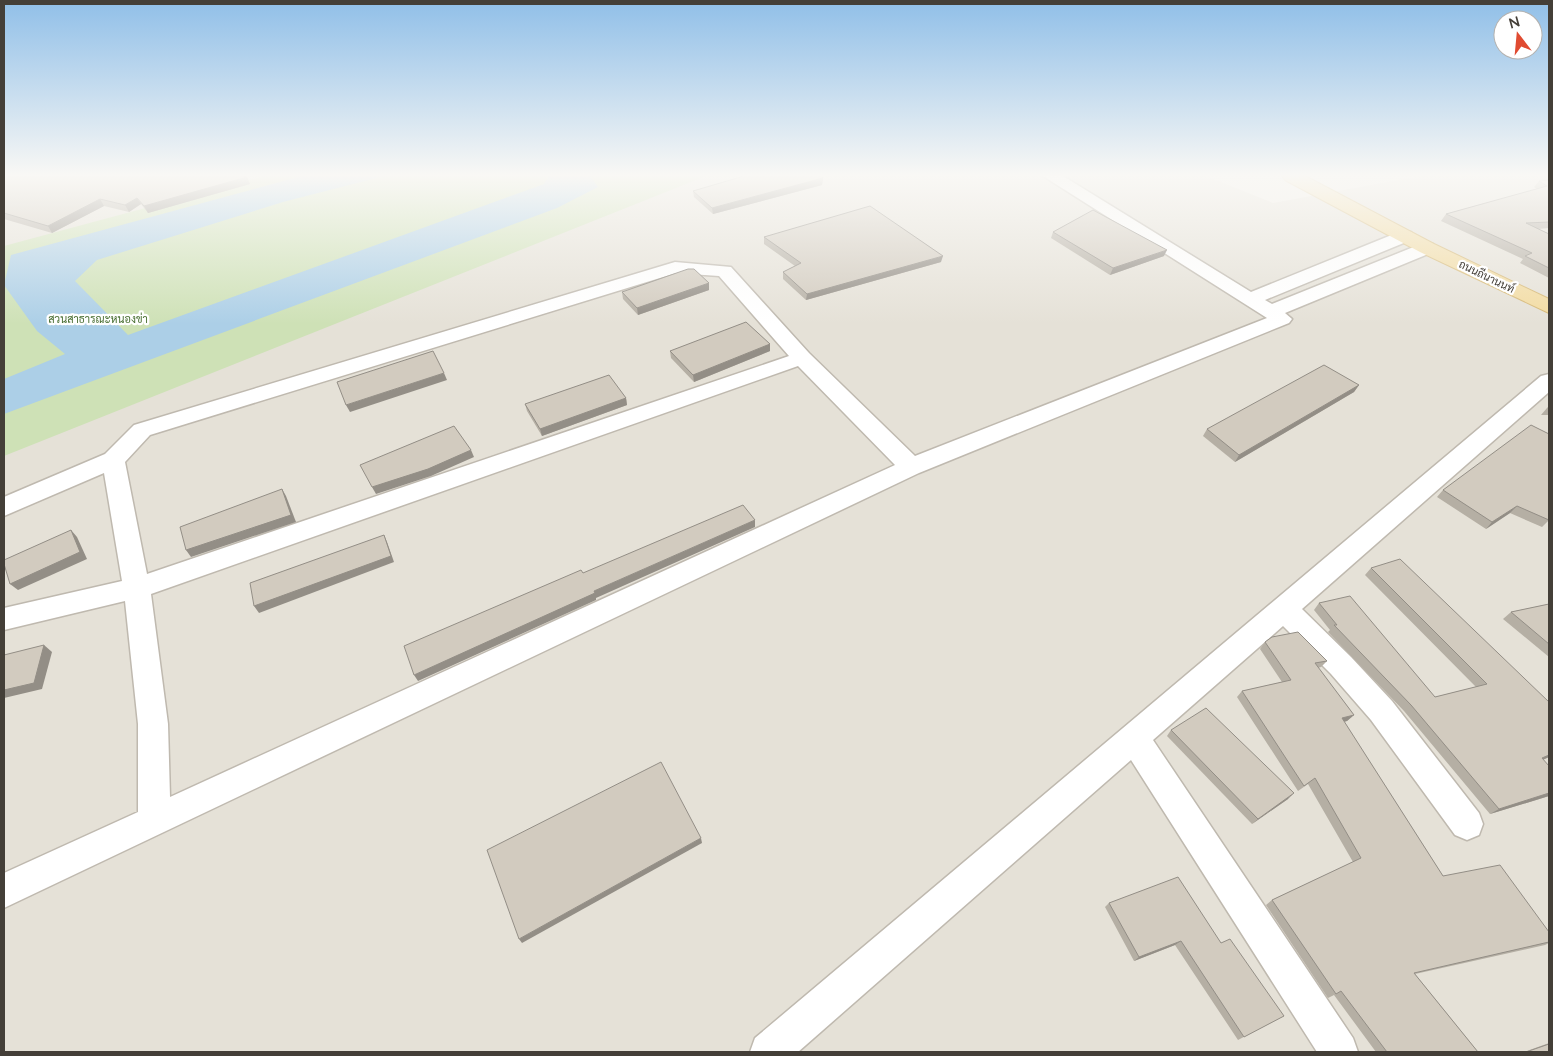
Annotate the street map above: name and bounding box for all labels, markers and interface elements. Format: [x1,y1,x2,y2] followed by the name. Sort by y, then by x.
[1493,10,1543,60] north arrow
[1507,12,1522,32] text: N
[1457,256,1517,295] street label: ถนนถีนานนท์
[48,312,148,325] park label: สวนสาธารณะหนองข่า

